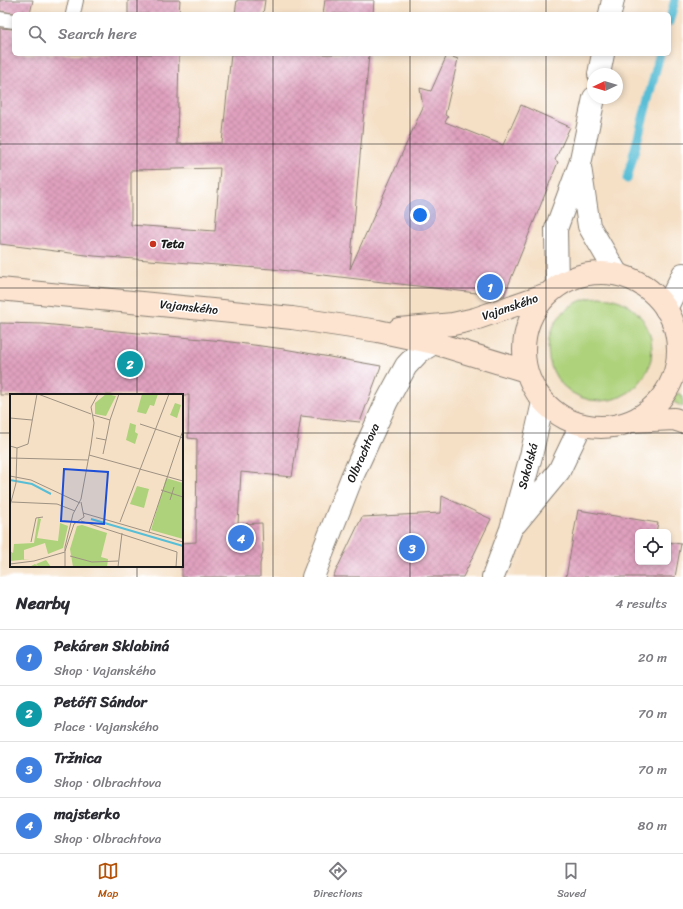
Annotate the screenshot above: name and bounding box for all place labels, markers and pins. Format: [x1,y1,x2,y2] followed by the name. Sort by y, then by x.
[161,233,185,255] place label: Teta
[148,239,158,249] marker: Teta
[477,272,503,302] pin: 1
[117,349,143,379] pin: 2
[228,523,254,553] pin: 4
[399,533,425,563] pin: 3

